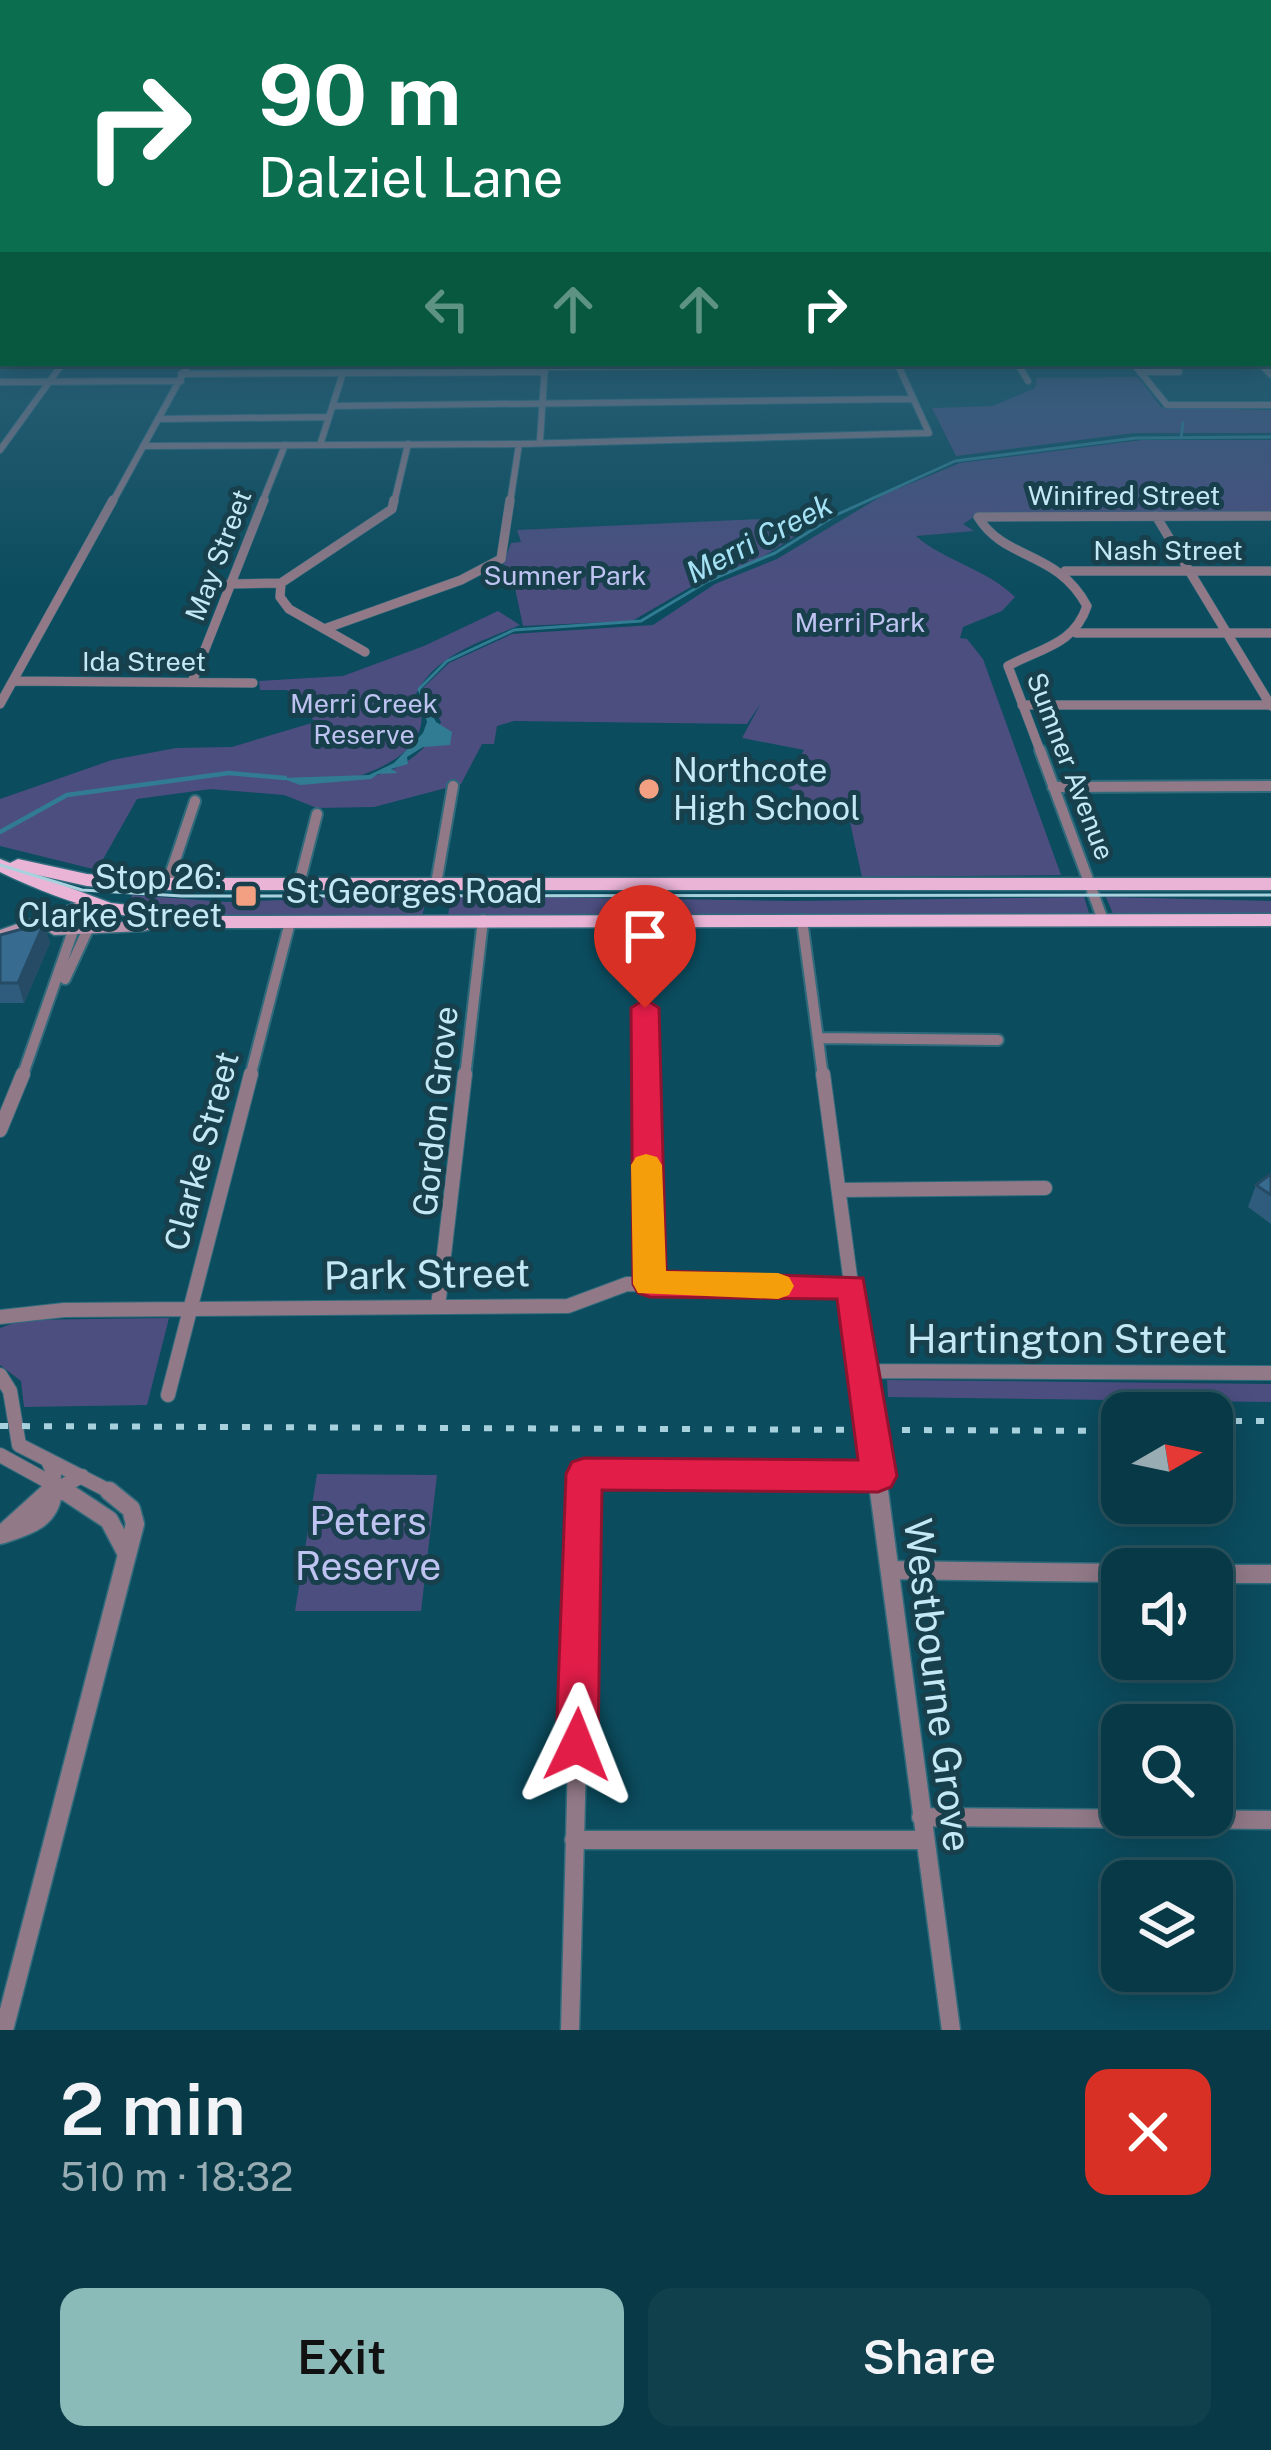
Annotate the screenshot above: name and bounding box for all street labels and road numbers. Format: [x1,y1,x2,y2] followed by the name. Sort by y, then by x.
[1028,479,1220,511] street label: Winifred Street
[178,485,258,625] street label: May Street
[1093,534,1243,566] street label: Nash Street
[82,645,206,677] street label: Ida Street
[1021,668,1121,864] street label: Sumner Avenue
[285,872,543,910] street label: St Georges Road
[405,1004,465,1218] street label: Gordon Grove
[156,1047,246,1255] street label: Clarke Street
[323,1249,531,1299] street label: Park Street
[907,1316,1227,1362] street label: Hartington Street
[895,1516,981,1854] street label: Westbourne Grove

